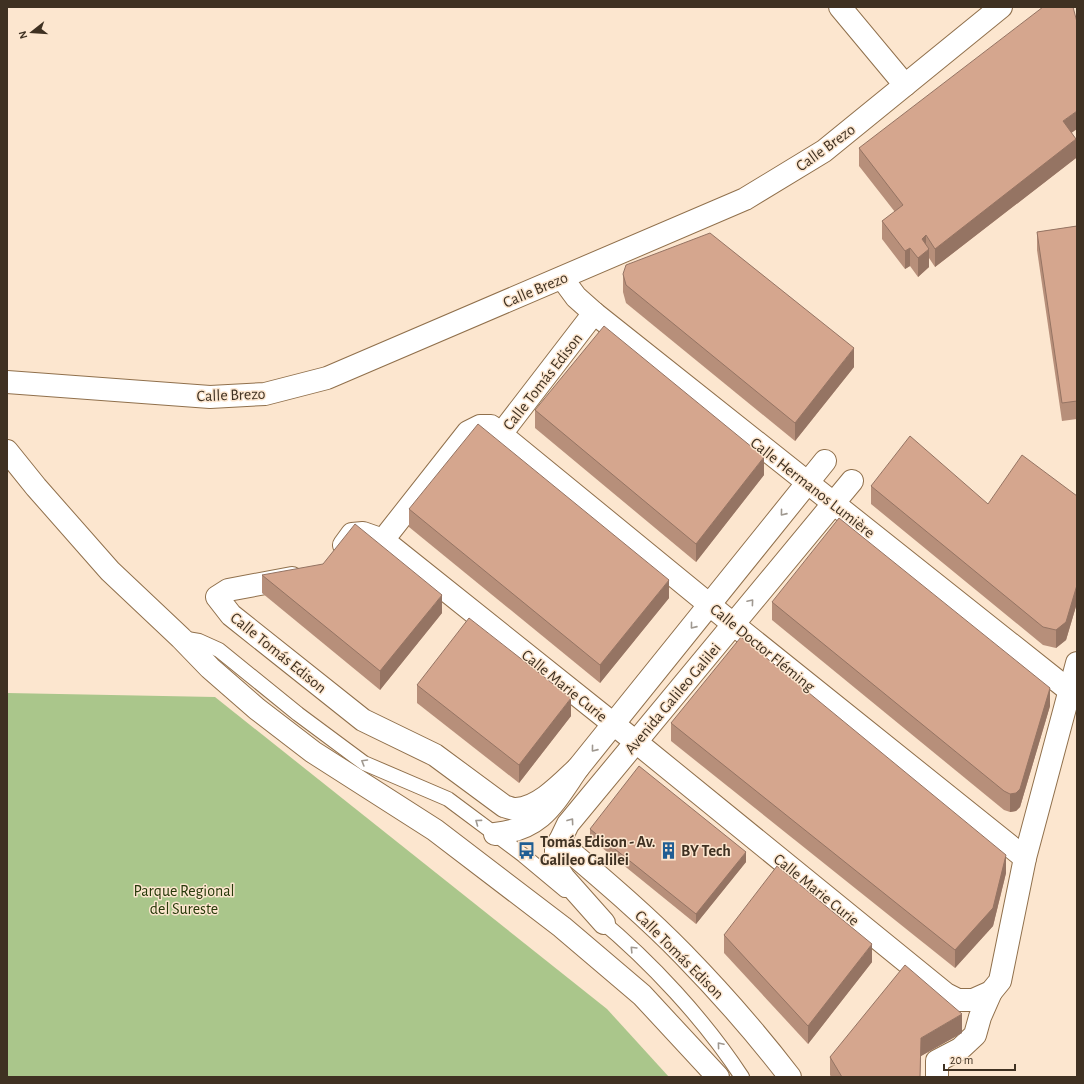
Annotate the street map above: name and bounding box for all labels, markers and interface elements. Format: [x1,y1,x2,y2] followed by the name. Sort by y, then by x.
[12,12,52,52] north arrow
[17,30,29,40] text: N
[793,121,858,175] street label: Calle Brezo
[501,269,570,311] street label: Calle Brezo
[500,330,585,433] street label: Calle Tomás Edison
[196,386,266,404] street label: Calle Brezo
[747,434,877,541] street label: Calle Hermanos Lumière
[781,509,788,516] one-way arrow
[747,599,754,607] one-way arrow
[707,601,818,695] street label: Calle Doctor Fléming
[227,609,329,696] street label: Calle Tomás Edison
[690,621,697,628] one-way arrow
[622,640,724,757] street label: Avenida Galileo Galilei
[519,647,610,725] street label: Calle Marie Curie
[591,744,598,751] one-way arrow
[361,759,368,767] one-way arrow
[566,818,573,825] one-way arrow
[476,820,483,827] one-way arrow
[540,834,656,868] place label: Tomás Edison - Av. Galileo Galilei
[517,840,537,860] bus stop icon: Tomás Edison - Av. Galileo Galilei
[658,840,678,860] building icon: BY Tech
[681,843,731,859] place label: BY Tech
[771,851,862,929] street label: Calle Marie Curie
[133,883,235,917] park label: Parque Regional del Sureste
[632,907,727,1002] street label: Calle Tomás Edison
[630,946,638,954] one-way arrow
[717,1042,724,1050] one-way arrow
[944,1046,1015,1072] scale bar
[950,1054,973,1066] text: 20 m

